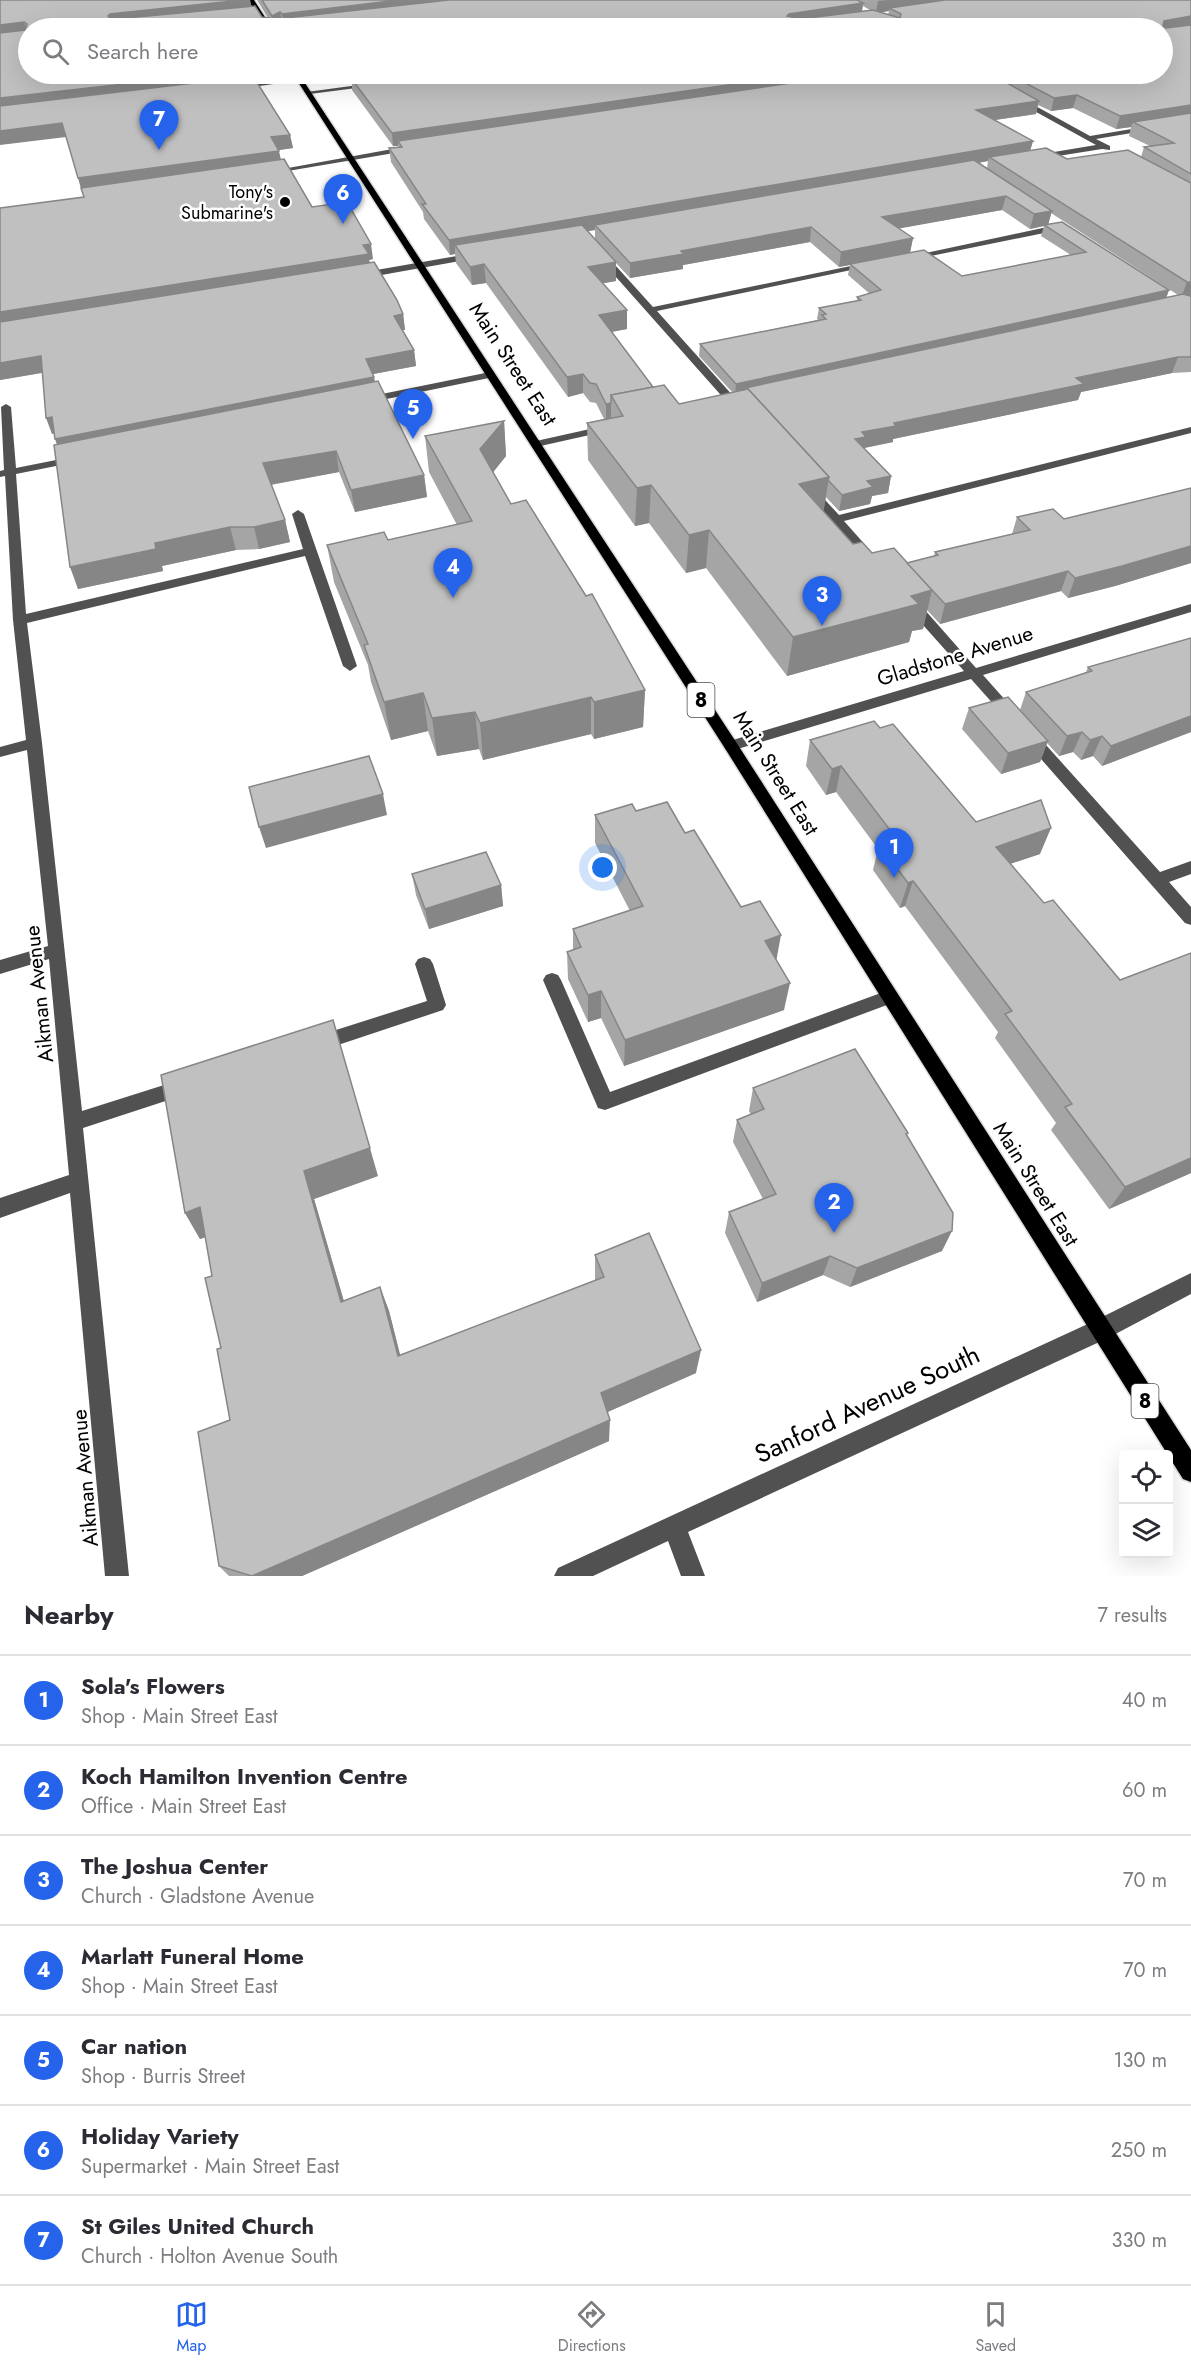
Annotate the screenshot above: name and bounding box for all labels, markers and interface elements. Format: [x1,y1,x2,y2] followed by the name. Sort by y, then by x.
[18,18,1173,84] search box
[39,35,72,68] icon: search
[87,35,198,67] text: Search here
[140,100,178,150] pin: 7
[324,174,362,224] pin: 6
[181,179,273,226] place label: Tony's Submarine's
[278,195,292,209] marker: Tony's Submarine's
[462,297,564,431] street label: Main Street East
[394,390,432,439] pin: 5
[434,548,472,598] pin: 4
[802,576,842,626] pin: 3
[873,618,1037,694] street label: Gladstone Avenue
[688,683,714,717] road number: 8
[726,705,826,841] street label: Main Street East
[874,828,914,878] pin: 1
[588,853,617,882] your location
[17,924,61,1064] street label: Aikman Avenue
[986,1116,1086,1252] street label: Main Street East
[814,1184,854,1233] pin: 2
[748,1335,986,1473] street label: Sanford Avenue South
[1132,1384,1158,1418] road number: 8
[64,1408,106,1548] street label: Aikman Avenue
[1119,1450,1173,1558] map controls
[1119,1450,1173,1504] button: locate
[1119,1504,1173,1558] button: layers
[24,1596,113,1634] text: Nearby
[1098,1601,1167,1630] text: 7 results
[81,1670,225,1702] text: Sola's Flowers
[38,1686,49,1715] text: 1
[1122,1686,1167,1715] text: 40 m
[81,1702,278,1731] text: Shop · Main Street East
[81,1760,408,1792] text: Koch Hamilton Invention Centre
[37,1776,50,1805] text: 2
[1122,1776,1167,1805] text: 60 m
[81,1792,286,1821] text: Office · Main Street East
[81,1850,268,1882] text: The Joshua Center
[37,1866,50,1895] text: 3
[1123,1866,1167,1895] text: 70 m
[81,1882,314,1911] text: Church · Gladstone Avenue
[81,1940,304,1972] text: Marlatt Funeral Home
[37,1956,50,1985] text: 4
[1123,1956,1167,1985] text: 70 m
[81,1972,278,2001] text: Shop · Main Street East
[81,2030,187,2062] text: Car nation
[37,2046,50,2075] text: 5
[1113,2046,1167,2075] text: 130 m
[81,2062,245,2091] text: Shop · Burris Street
[81,2120,239,2152] text: Holiday Variety
[37,2136,50,2165] text: 6
[1111,2136,1167,2165] text: 250 m
[81,2152,339,2181] text: Supermarket · Main Street East
[81,2210,314,2242] text: St Giles United Church
[37,2226,50,2255] text: 7
[1112,2226,1167,2255] text: 330 m
[81,2242,338,2271] text: Church · Holton Avenue South
[175,2298,208,2357] tab: Map
[558,2298,626,2357] tab: Directions
[975,2298,1016,2357] tab: Saved

